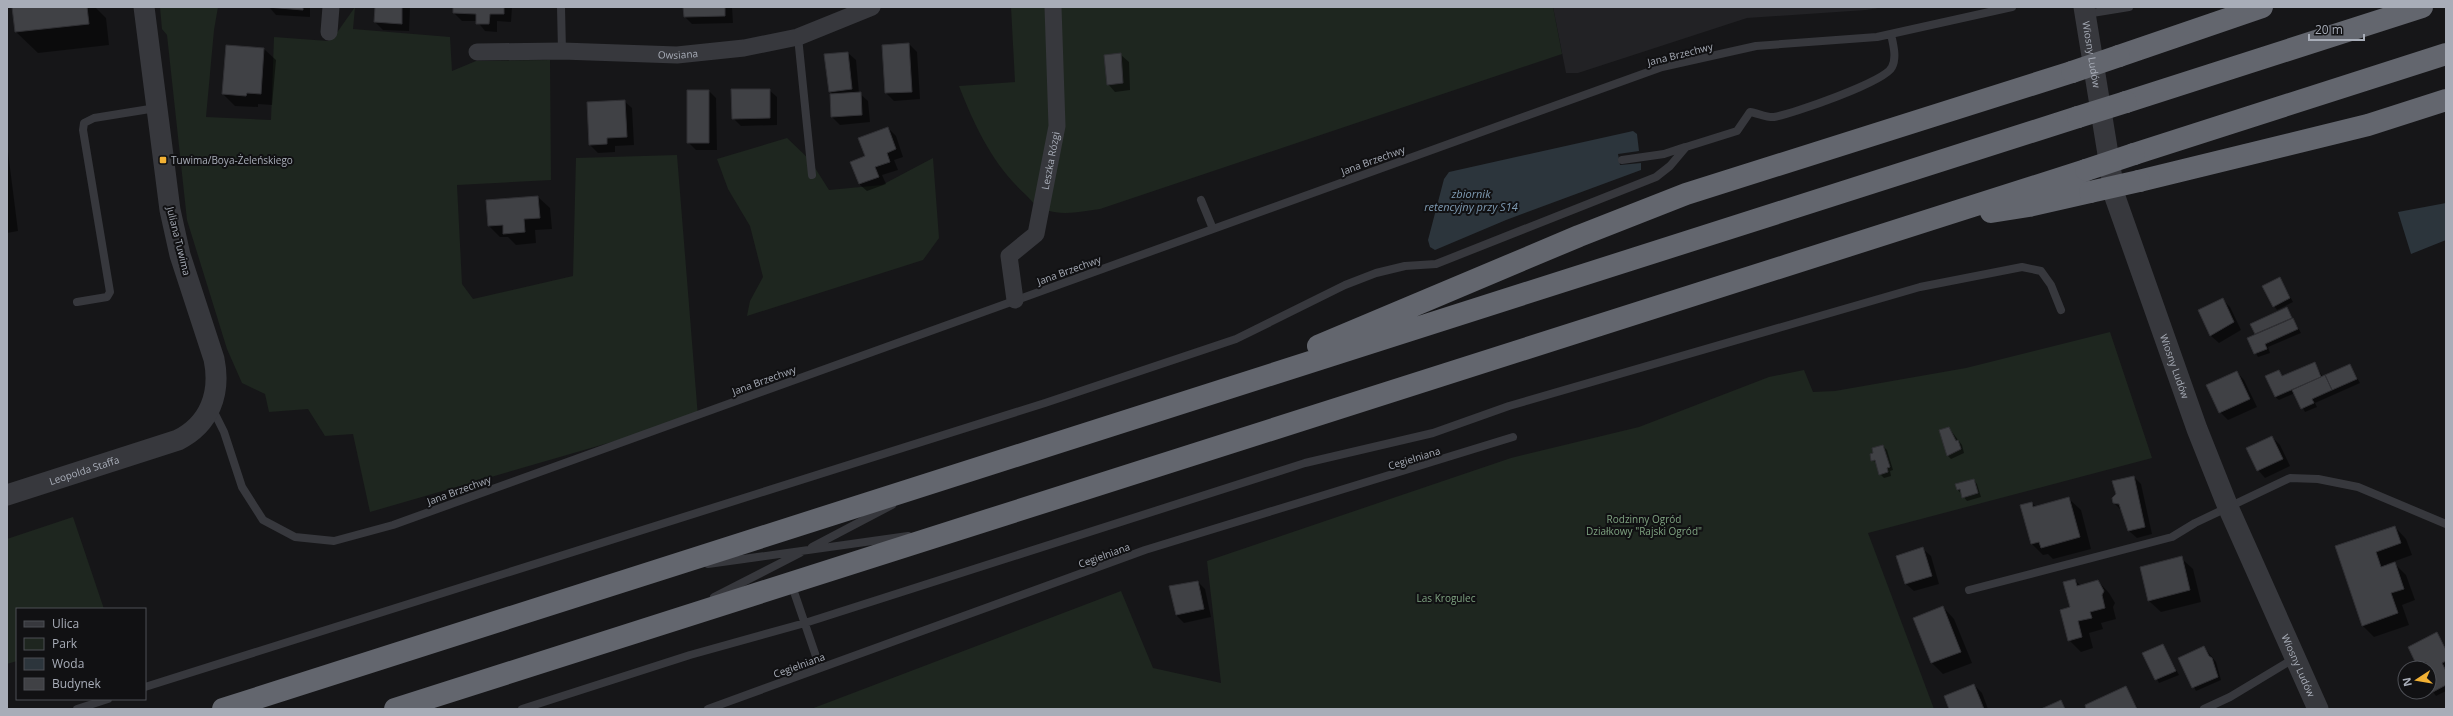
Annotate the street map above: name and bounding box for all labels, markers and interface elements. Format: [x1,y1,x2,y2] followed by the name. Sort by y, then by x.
[2309,16,2364,42] scale bar
[2079,20,2104,89] street label: Wiosny Ludów
[2315,21,2343,38] text: 20 m
[1645,39,1715,69] street label: Jana Brzechwy
[658,46,699,62] street label: Owsiana
[1038,131,1063,191] street label: Leszka Rózgi
[1338,142,1408,178] street label: Jana Brzechwy
[171,153,293,167] place label: Tuwima/Boya-Żeleńskiego
[158,155,168,165] marker: Tuwima/Boya-Żeleńskiego
[1424,186,1518,214] water label: zbiornik retencyjny przy S14
[163,204,194,277] street label: Juliana Tuwima
[1034,252,1104,288] street label: Jana Brzechwy
[2157,332,2193,401] street label: Wiosny Ludów
[729,362,799,398] street label: Jana Brzechwy
[1386,443,1442,473] street label: Cegielniana
[47,452,121,488] street label: Leopolda Staffa
[424,472,494,508] street label: Jana Brzechwy
[1586,512,1702,538] park label: Rodzinny Ogród Działkowy "Rajski Ogród"
[1076,539,1132,571] street label: Cegielniana
[1417,591,1476,605] park label: Las Krogulec
[16,608,146,700] legend
[52,615,79,632] text: Ulica
[2278,632,2319,699] street label: Wiosny Ludów
[52,635,78,652] text: Park
[771,649,827,681] street label: Cegielniana
[52,655,84,672] text: Woda
[2397,660,2437,700] north arrow
[52,675,102,692] text: Budynek
[2398,676,2415,688] text: N

